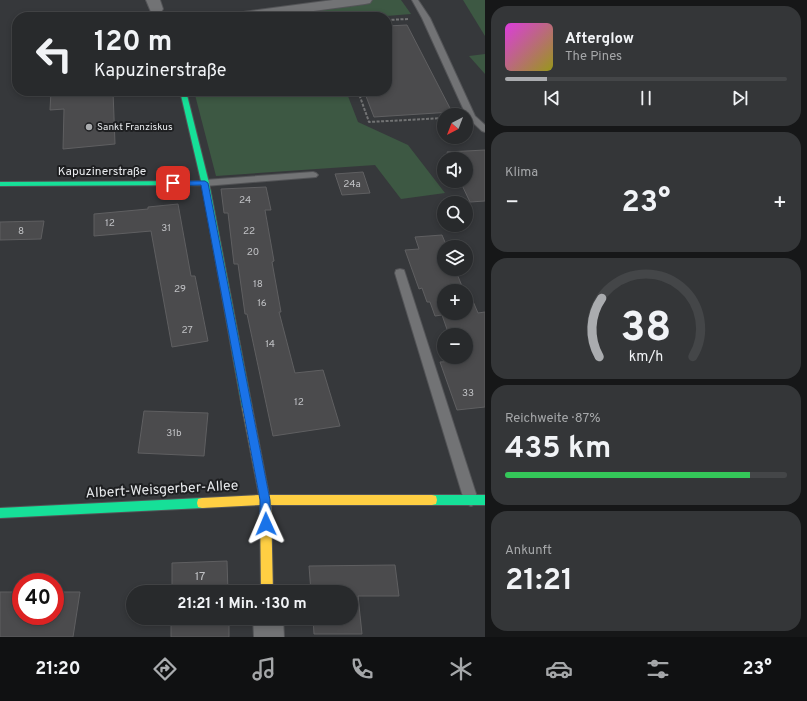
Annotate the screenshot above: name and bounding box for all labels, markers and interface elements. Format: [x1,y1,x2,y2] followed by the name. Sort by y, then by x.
[94,25,172,61] text: 120 m
[28,28,80,80] icon: left
[565,30,634,49] text: Afterglow
[565,49,622,65] text: The Pines
[94,60,226,83] text: Kapuzinerstraße
[541,87,563,109] icon: previous
[635,87,657,109] icon: pause
[729,87,751,109] icon: next
[437,108,473,144] north arrow
[437,108,473,364] map controls
[97,121,173,134] place label: Sankt Franziskus
[84,122,94,132] marker: Sankt Franziskus
[437,152,473,188] button: sound
[58,164,146,180] street label: Kapuzinerstraße
[505,165,538,181] text: Klima
[156,166,190,200] pin
[162,172,184,194] icon: arrive
[343,178,361,191] house number: 24a
[622,185,670,222] text: 23°
[505,190,519,217] text: −
[773,190,787,217] text: +
[239,194,251,207] house number: 24
[437,196,473,232] button: search
[105,217,115,230] house number: 12
[161,222,171,235] house number: 31
[18,225,24,238] house number: 8
[243,225,255,238] house number: 22
[437,240,473,276] button: layers
[247,246,259,259] house number: 20
[253,278,263,291] house number: 18
[174,283,186,296] house number: 29
[437,284,473,320] button: +
[257,297,267,310] house number: 16
[620,302,672,355] text: 38
[181,324,193,337] house number: 27
[437,328,473,364] button: −
[265,338,275,351] house number: 14
[629,347,663,365] text: km/h
[462,387,474,400] house number: 33
[294,396,304,409] house number: 12
[505,411,601,427] text: Reichweite · 87%
[166,427,182,440] house number: 31b
[505,431,611,468] text: 435 km
[85,478,239,502] street label: Albert-Weisgerber-Allee
[245,503,287,545] position arrow
[505,543,552,559] text: Ankunft
[505,563,573,600] text: 21:21
[195,569,205,585] house number: 17
[12,573,64,625] speed limit sign: 40
[177,595,307,614] text: 21:21 · 1 Min. · 130 m
[151,655,179,683] icon: directions
[250,655,278,683] icon: music
[348,655,376,683] icon: phone
[447,655,475,683] icon: climate
[545,655,573,683] icon: car
[644,655,672,683] icon: filters
[35,658,81,681] text: 21:20
[742,658,772,681] text: 23°

